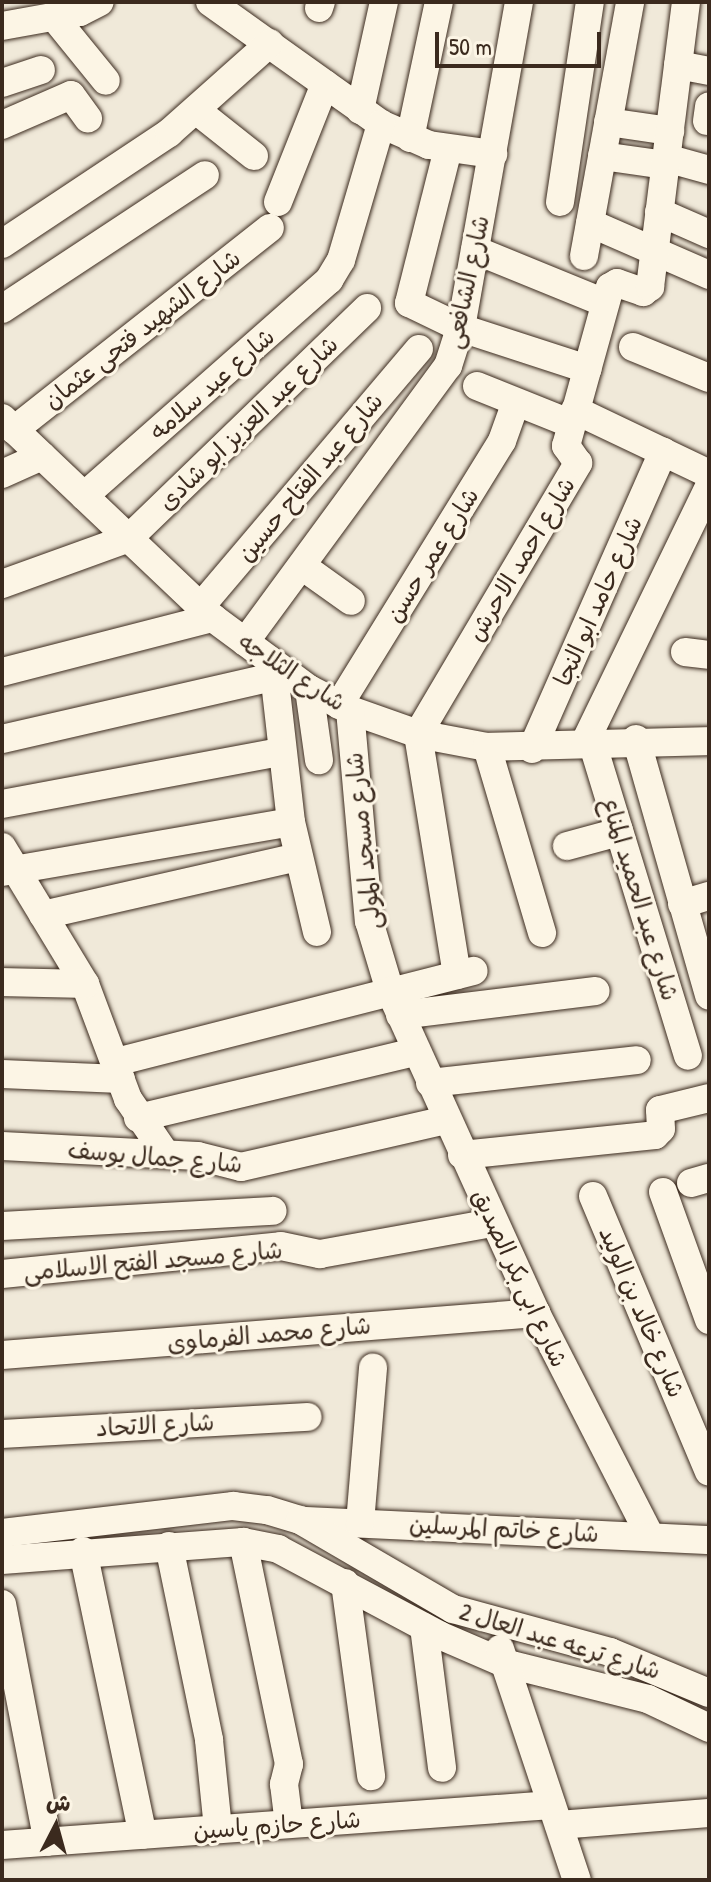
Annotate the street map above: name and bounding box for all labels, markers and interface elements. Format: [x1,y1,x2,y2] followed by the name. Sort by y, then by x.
[439,16,605,66] scale bar
[449,30,492,62] text: 50 m
[439,213,495,351] street label: شارع الشافعى
[38,243,246,415] street label: شارع الشهيد فتحى عثمان
[144,322,280,446] street label: شارع عيد سلامه
[152,330,344,516] street label: شارع عبد العزيز ابو شادى
[231,387,389,567] street label: شارع عبد الفتاح حسين
[461,472,581,646] street label: شارع احمد الاحرش
[379,483,485,627] street label: شارع عمر حسن
[548,512,648,690] street label: شارع حامد ابو النجا
[233,627,351,717] street label: شارع الثلاجه
[339,751,387,931] street label: شارع مسجد المولى
[595,794,685,1004] street label: شارع عبد الحميد المناع
[67,1135,243,1179] street label: شارع جمال يوسف
[466,1184,574,1372] street label: شارع ابى بكر الصديق
[593,1222,691,1402] street label: شارع خالد بن الوليد
[22,1235,284,1287] street label: شارع مسجد الفتح الاسلامى
[166,1311,372,1357] street label: شارع محمد الفرماوى
[95,1408,215,1442] street label: شارع الاتحاد
[408,1510,600,1548] street label: شارع خاتم المرسلين
[456,1597,664,1685] street label: شارع ترعه عبد العال 2
[16,1786,96,1866] north arrow
[45,1786,72,1818] text: ش
[192,1805,362,1845] street label: شارع حازم ياسين

